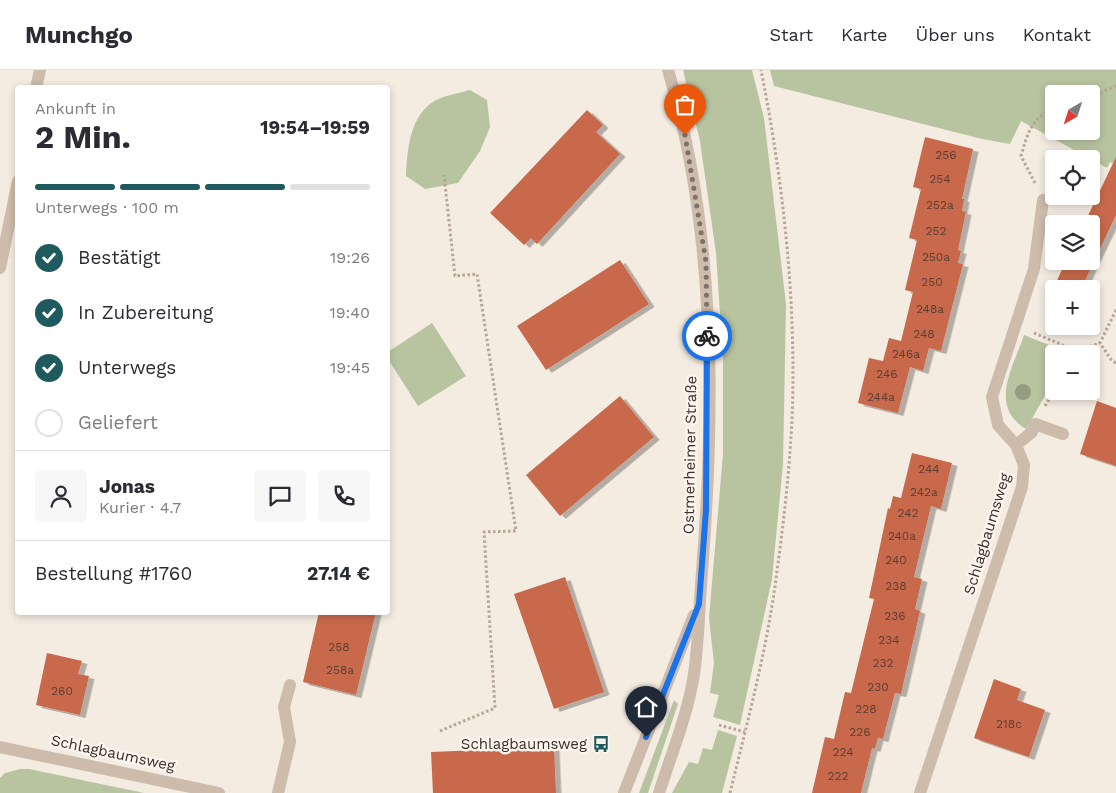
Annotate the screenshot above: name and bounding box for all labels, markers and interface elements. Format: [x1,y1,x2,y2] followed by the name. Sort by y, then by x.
[25,21,133,49] text: Munchgo
[769,24,813,45] text: Start
[841,24,888,45] text: Karte
[916,24,995,45] text: Über uns
[1023,24,1091,45] text: Kontakt
[664,84,706,135] pin
[1045,85,1100,140] north arrow
[1045,85,1100,400] map controls
[671,91,699,119] icon: bag
[35,99,116,118] text: Ankunft in
[260,116,370,139] text: 19:54–19:59
[35,118,131,156] text: 2 Min.
[935,148,957,162] house number: 256
[1045,150,1100,205] button: locate
[929,172,951,186] house number: 254
[35,198,179,217] text: Unterwegs · 100 m
[926,198,954,212] house number: 252a
[1045,215,1100,270] button: layers
[926,224,946,238] house number: 252
[35,244,63,272] icon: check
[78,246,161,269] text: Bestätigt
[330,248,370,267] text: 19:26
[922,250,950,264] house number: 250a
[921,275,943,289] house number: 250
[1045,280,1100,335] button: +
[35,299,63,327] icon: check
[78,301,213,324] text: In Zubereitung
[916,302,944,316] house number: 248a
[329,303,370,322] text: 19:40
[682,311,732,361] courier
[693,322,721,350] icon: bike
[913,327,935,341] house number: 248
[1045,345,1100,400] button: −
[892,347,920,361] house number: 246a
[35,354,63,382] icon: check
[78,356,176,379] text: Unterwegs
[330,358,370,377] text: 19:45
[876,367,898,381] house number: 246
[680,376,700,534] street label: Ostmerheimer Straße
[867,390,895,404] house number: 244a
[78,411,158,434] text: Geliefert
[918,462,940,476] house number: 244
[35,470,87,522] button: person
[254,470,306,522] button: chat
[318,470,370,522] button: phone
[960,471,1014,597] street label: Schlagbaumsweg
[99,475,155,498] text: Jonas
[910,485,938,499] house number: 242a
[99,498,181,517] text: Kurier · 4.7
[898,506,918,520] house number: 242
[888,529,916,543] house number: 240a
[885,553,907,567] house number: 240
[35,562,192,585] text: Bestellung #1760
[307,562,370,585] text: 27.14 €
[885,579,907,593] house number: 238
[884,609,906,623] house number: 236
[878,633,900,647] house number: 234
[328,640,350,654] house number: 258
[873,656,894,670] house number: 232
[326,663,354,677] house number: 258a
[867,680,889,694] house number: 230
[51,684,73,698] house number: 260
[625,686,667,737] pin
[632,693,660,721] icon: home
[855,702,877,716] house number: 228
[996,717,1022,731] house number: 218c
[849,725,871,739] house number: 226
[49,731,177,775] street label: Schlagbaumsweg
[591,734,611,754] bus stop icon: Schlagbaumsweg
[461,735,587,753] place label: Schlagbaumsweg
[833,745,853,759] house number: 224
[828,769,849,783] house number: 222

